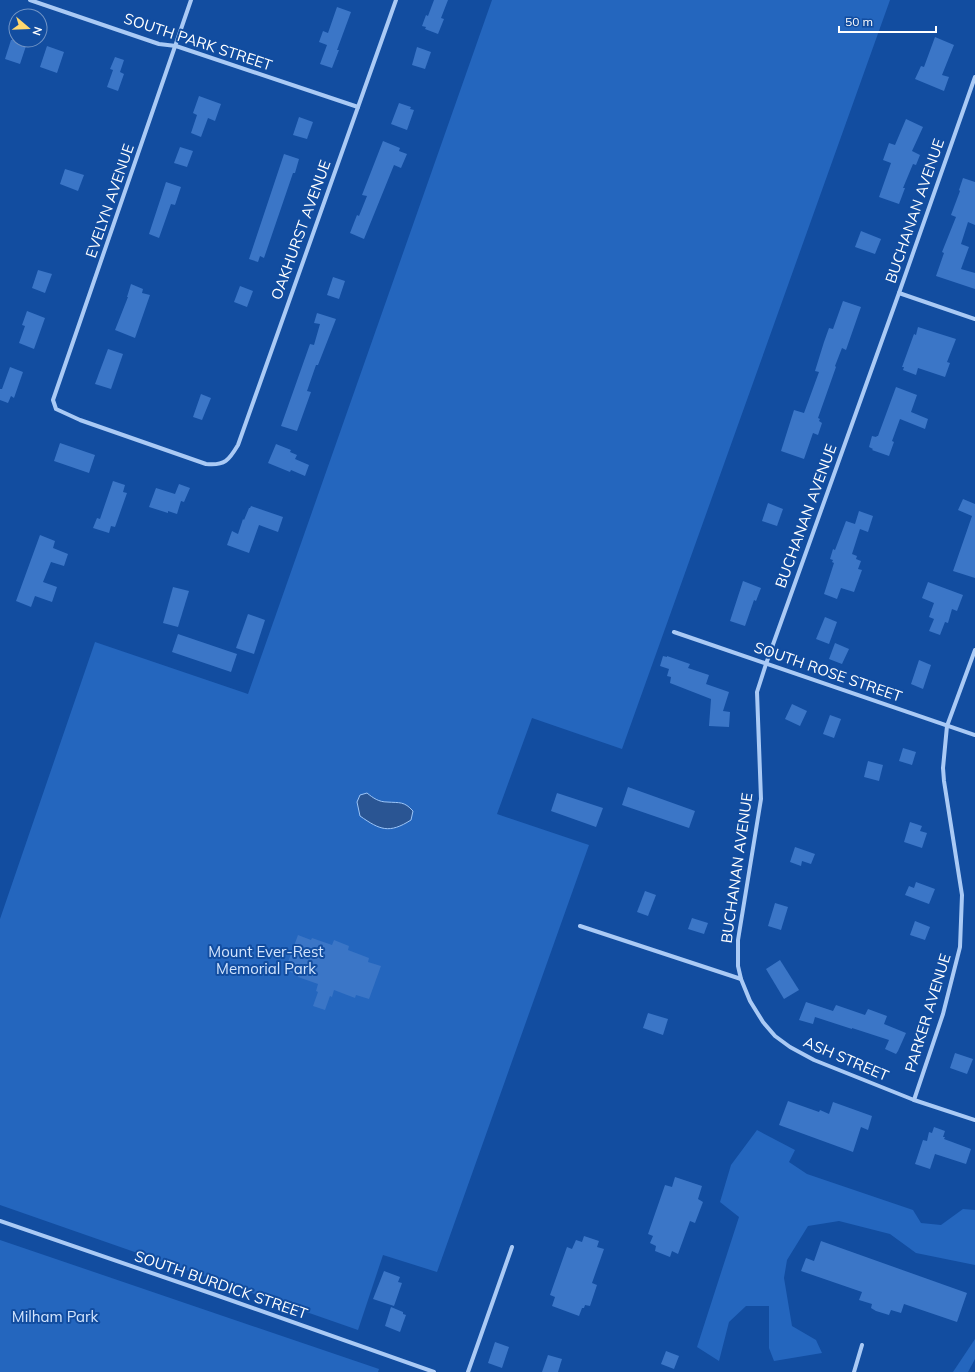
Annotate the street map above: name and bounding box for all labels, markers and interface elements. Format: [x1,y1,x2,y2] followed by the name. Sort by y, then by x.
[8,8,48,48] north arrow
[839,8,936,34] scale bar
[122,9,275,74] street label: SOUTH PARK STREET
[845,14,873,29] text: 50 m
[29,25,45,37] text: N
[881,136,948,286] street label: BUCHANAN AVENUE
[81,141,138,260] street label: EVELYN AVENUE
[266,157,335,302] street label: OAKHURST AVENUE
[771,441,840,590] street label: BUCHANAN AVENUE
[752,637,905,706] street label: SOUTH ROSE STREET
[717,791,756,944] street label: BUCHANAN AVENUE
[208,942,324,978] park label: Mount Ever-Rest Memorial Park
[900,951,955,1075] street label: PARKER AVENUE
[801,1032,892,1085] street label: ASH STREET
[132,1246,310,1323] street label: SOUTH BURDICK STREET
[12,1307,99,1326] park label: Milham Park

